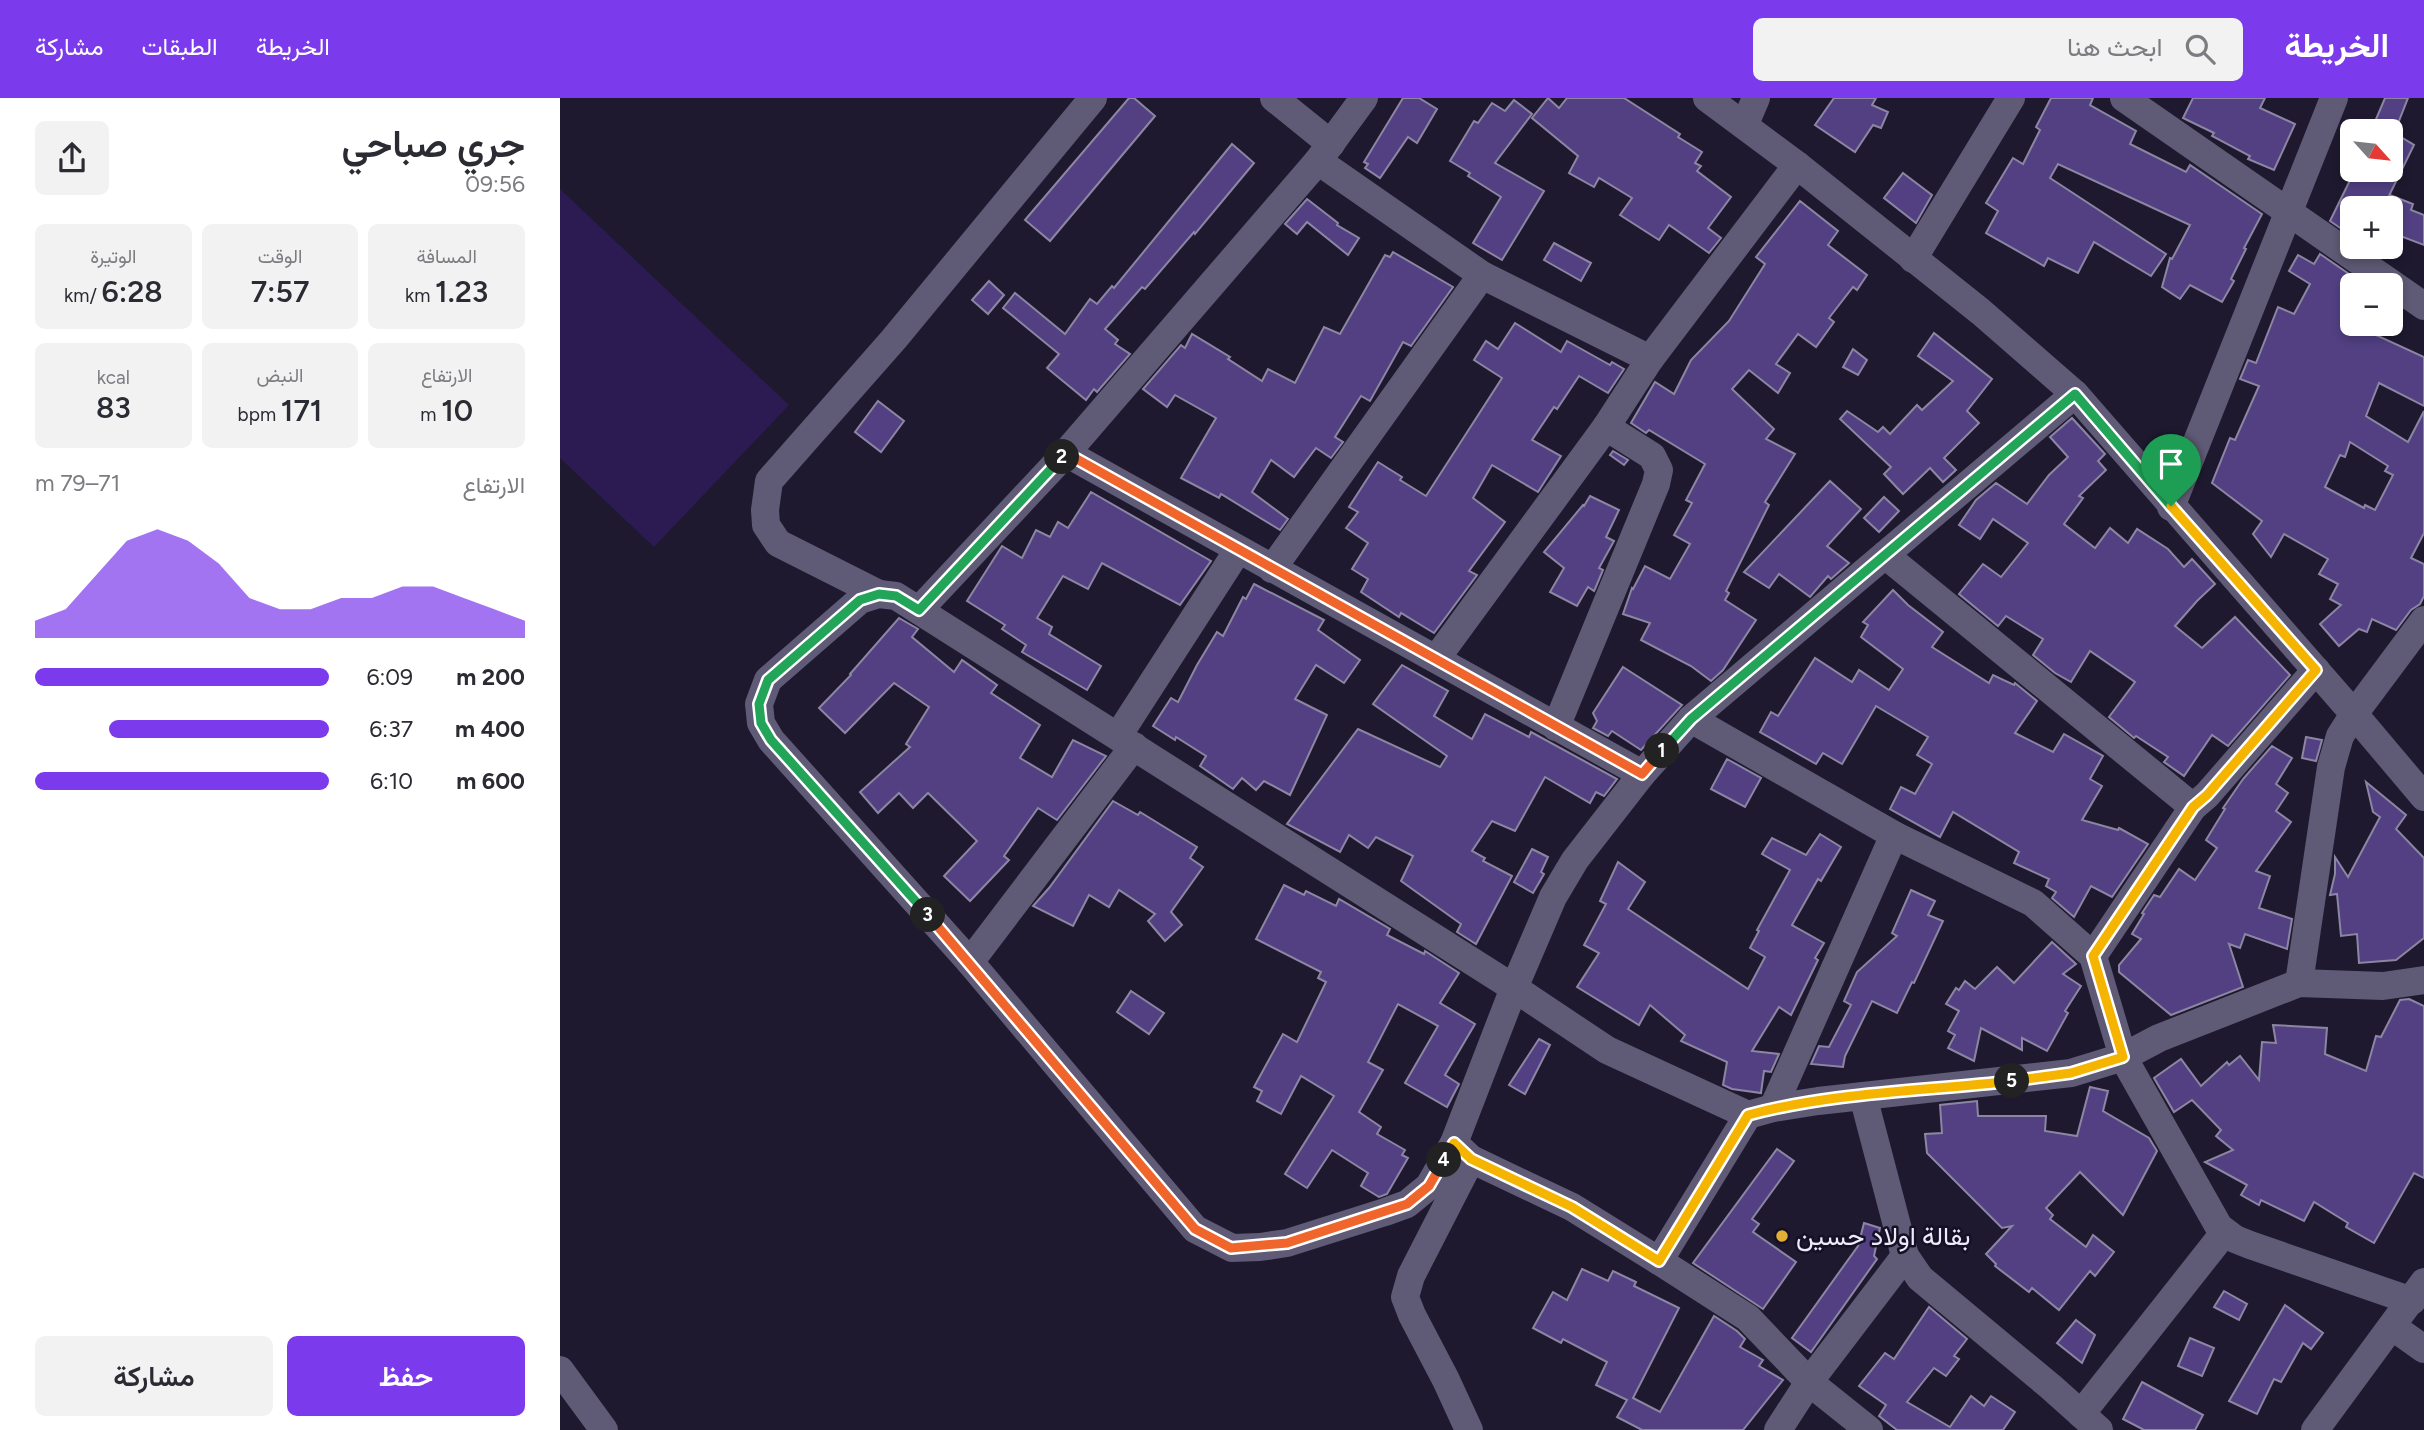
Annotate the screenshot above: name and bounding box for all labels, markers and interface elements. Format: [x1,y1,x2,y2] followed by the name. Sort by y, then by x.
[1753,18,2243,81] search box
[2285,26,2389,65] text: الخريطة
[2181,30,2219,68] icon: search
[2067,31,2163,63] text: ابحث هنا
[35,32,103,61] text: مشاركة
[141,32,218,61] text: الطبقات
[256,32,330,61] text: الخريطة
[2340,119,2403,182] north arrow
[2340,119,2403,336] map controls
[35,121,109,195] button: share
[342,121,525,167] text: جري صباحي
[465,170,525,198] text: 09:56
[2340,196,2403,259] button: +
[90,245,137,268] text: الوتيرة
[258,245,302,268] text: الوقت
[417,245,477,268] text: المسافة
[101,273,163,310] text: 6:28
[251,273,309,310] text: 7:57
[435,273,488,310] text: 1.23
[2340,273,2403,336] button: −
[64,284,101,307] text: /km
[405,284,435,307] text: km
[257,364,304,387] text: النبض
[421,364,472,387] text: الارتفاع
[97,366,130,389] text: kcal
[96,389,131,426] text: 83
[281,392,322,429] text: 171
[441,392,473,429] text: 10
[238,403,281,426] text: bpm
[420,403,441,426] text: m
[2141,434,2201,506] pin
[1044,440,1080,474] pin: 2
[1056,445,1067,468] text: 2
[2152,445,2190,483] icon: arrive
[35,469,120,497] text: 71–79 m
[463,471,525,499] text: الارتفاع
[366,663,413,691] text: 6:09
[456,663,525,691] text: 200 m
[369,715,413,743] text: 6:37
[455,715,525,743] text: 400 m
[1644,734,1680,768] pin: 1
[1657,739,1666,762] text: 1
[370,767,413,795] text: 6:10
[456,767,525,795] text: 600 m
[910,898,946,932] pin: 3
[922,903,933,926] text: 3
[1994,1063,2030,1098] pin: 5
[2006,1069,2017,1092] text: 5
[1426,1142,1462,1178] pin: 4
[1437,1148,1450,1171] text: 4
[1796,1220,1970,1252] place label: بقالة اولاد حسين
[1774,1228,1790,1244] marker: بقالة اولاد حسين
[35,1336,273,1416] button: مشاركة
[287,1336,525,1416] button: حفظ

